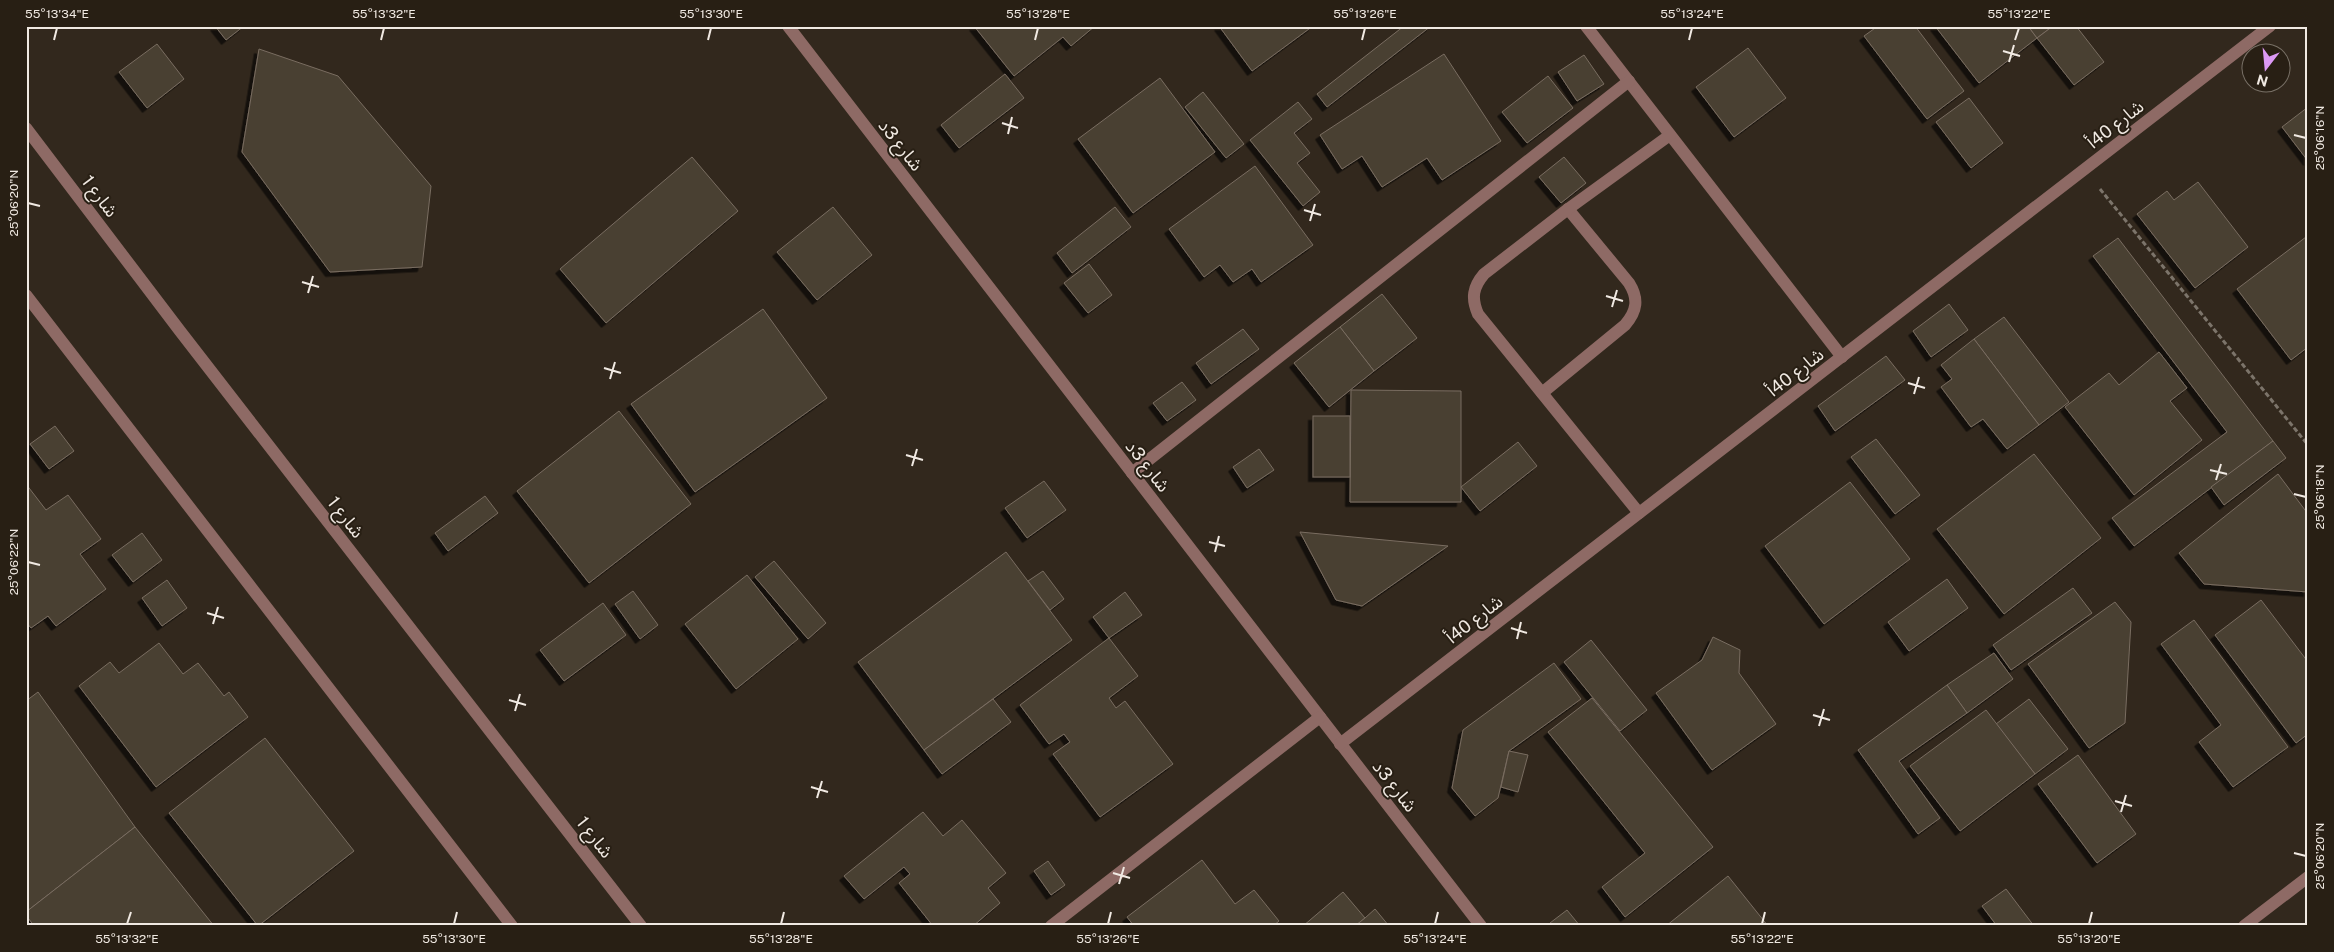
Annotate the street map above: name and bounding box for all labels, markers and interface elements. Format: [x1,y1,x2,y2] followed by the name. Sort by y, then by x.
[25,7,89,21] text: 55°13'34"E
[352,7,416,21] text: 55°13'32"E
[679,7,743,21] text: 55°13'30"E
[1006,7,1070,21] text: 55°13'28"E
[1333,7,1397,21] text: 55°13'26"E
[1660,7,1724,21] text: 55°13'24"E
[1987,7,2051,21] text: 55°13'22"E
[2242,42,2292,92] north arrow
[2255,71,2270,90] text: N
[2082,95,2150,156] street label: شارع 40أ
[2313,106,2327,170] text: 25°06'16"N
[871,115,928,177] street label: شارع 3د
[7,170,21,236] text: 25°06'20"N
[74,171,122,223] street label: شارع 1
[1762,343,1830,404] street label: شارع 40أ
[1118,436,1175,498] street label: شارع 3د
[2313,465,2327,529] text: 25°06'18"N
[320,492,369,544] street label: شارع 1
[7,529,21,595] text: 25°06'22"N
[1441,590,1509,651] street label: شارع 40أ
[1365,756,1422,818] street label: شارع 3د
[569,812,618,864] street label: شارع 1
[2313,823,2327,889] text: 25°06'20"N
[95,932,159,946] text: 55°13'32"E
[422,932,486,946] text: 55°13'30"E
[749,932,813,946] text: 55°13'28"E
[1076,932,1140,946] text: 55°13'26"E
[1403,932,1467,946] text: 55°13'24"E
[1730,932,1794,946] text: 55°13'22"E
[2057,932,2121,946] text: 55°13'20"E

